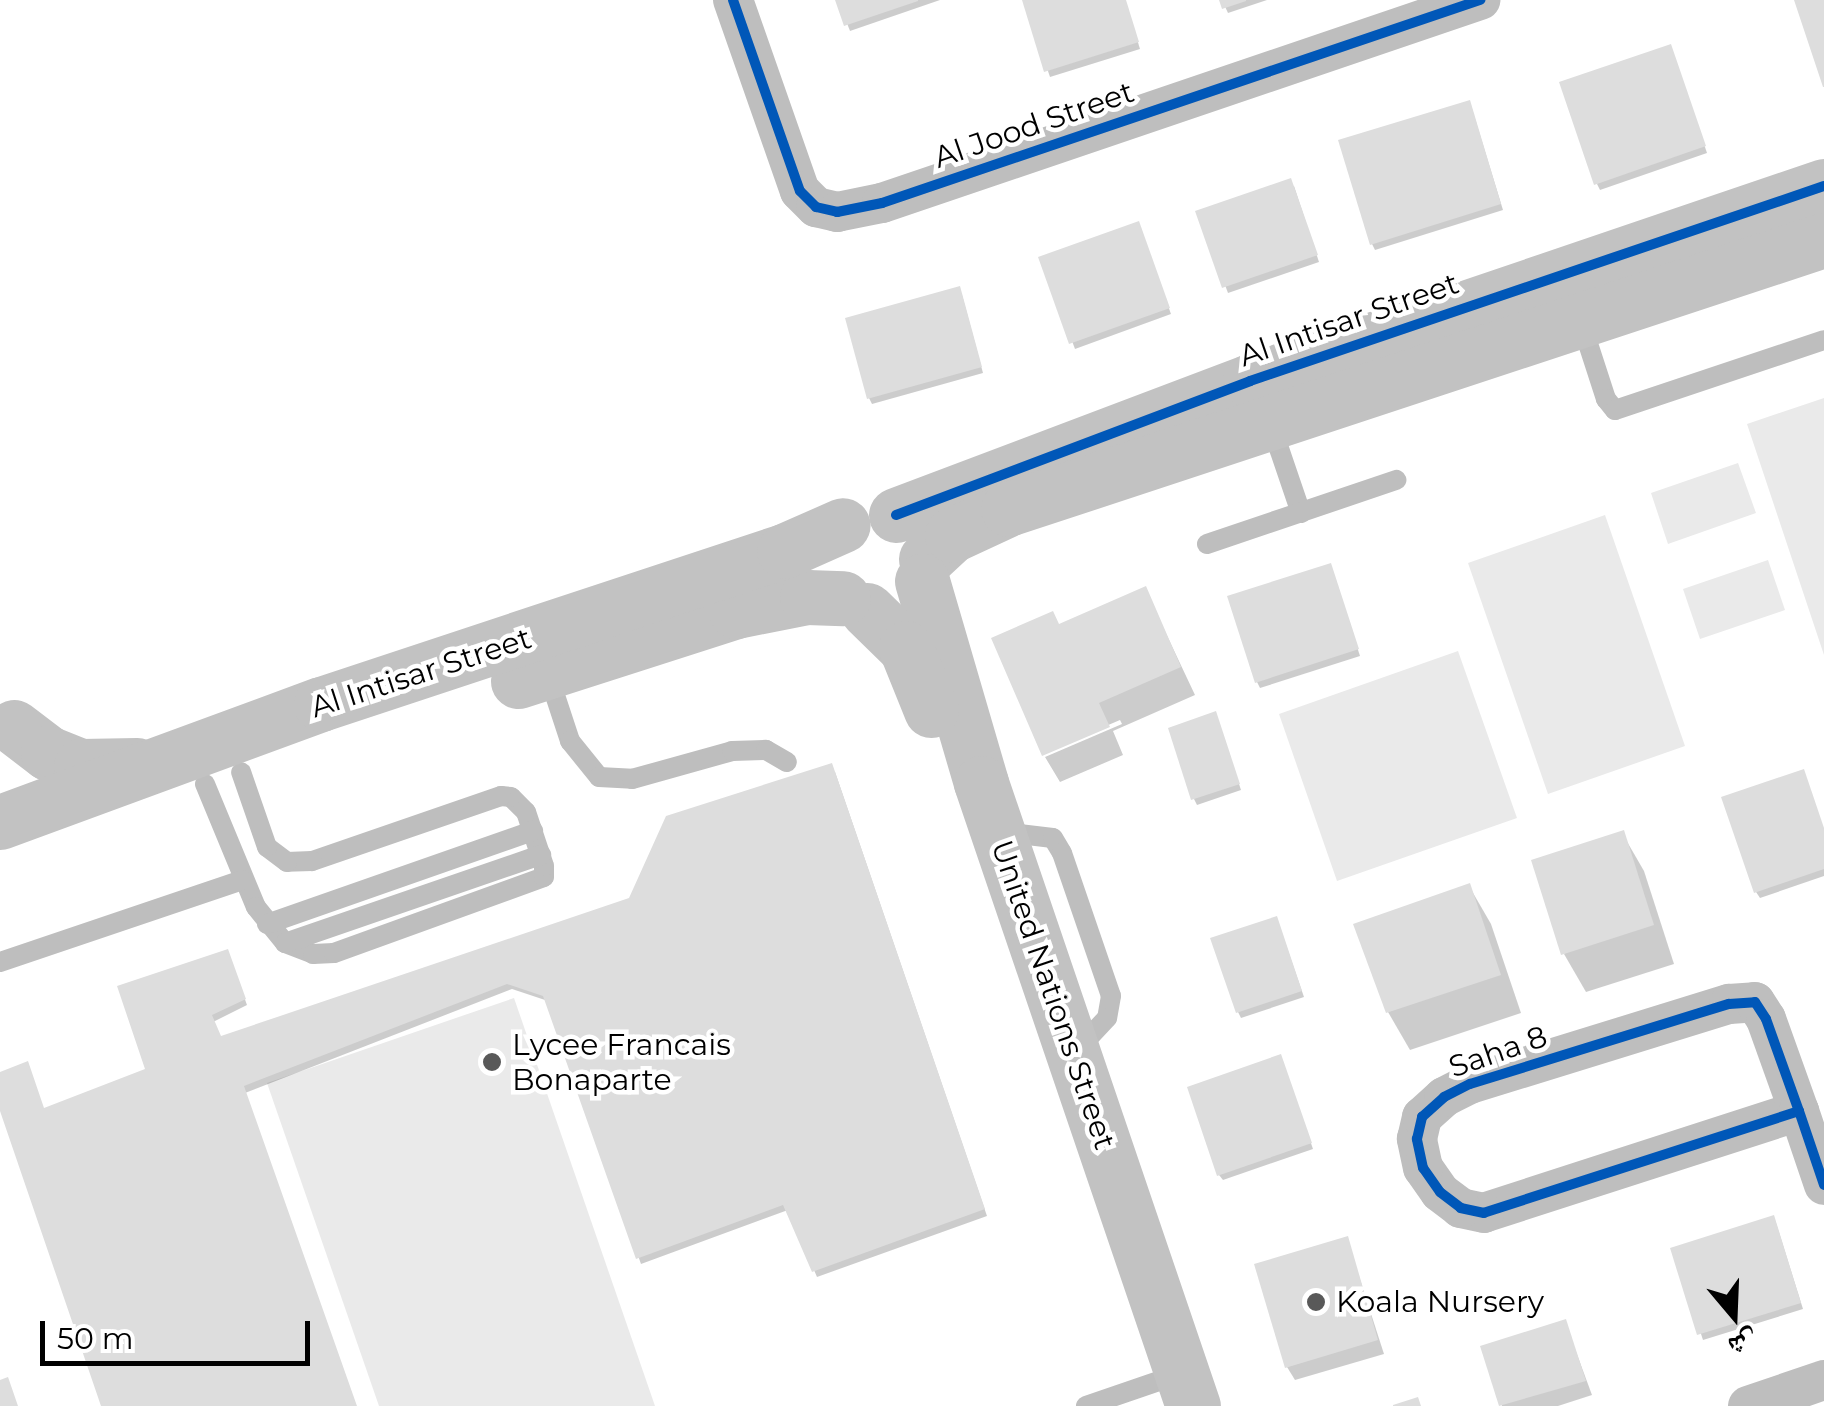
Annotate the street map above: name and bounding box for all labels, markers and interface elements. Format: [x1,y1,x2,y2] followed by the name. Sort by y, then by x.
[929,74,1139,176] street label: Al Jood Street
[1234,266,1464,374] street label: Al Intisar Street
[306,620,536,726] street label: Al Intisar Street
[983,836,1123,1154] street label: United Nations Street
[1444,1019,1552,1085] street label: Saha 8
[512,1027,731,1098] place label: Lycee Francais Bonaparte
[481,1051,503,1073] marker: Lycee Francais Bonaparte
[1684,1266,1784,1366] north arrow
[1336,1284,1544,1320] place label: Koala Nursery
[1305,1291,1327,1313] marker: Koala Nursery
[45,1301,315,1363] scale bar
[57,1320,134,1357] text: 50 m
[1724,1323,1763,1365] text: ش

